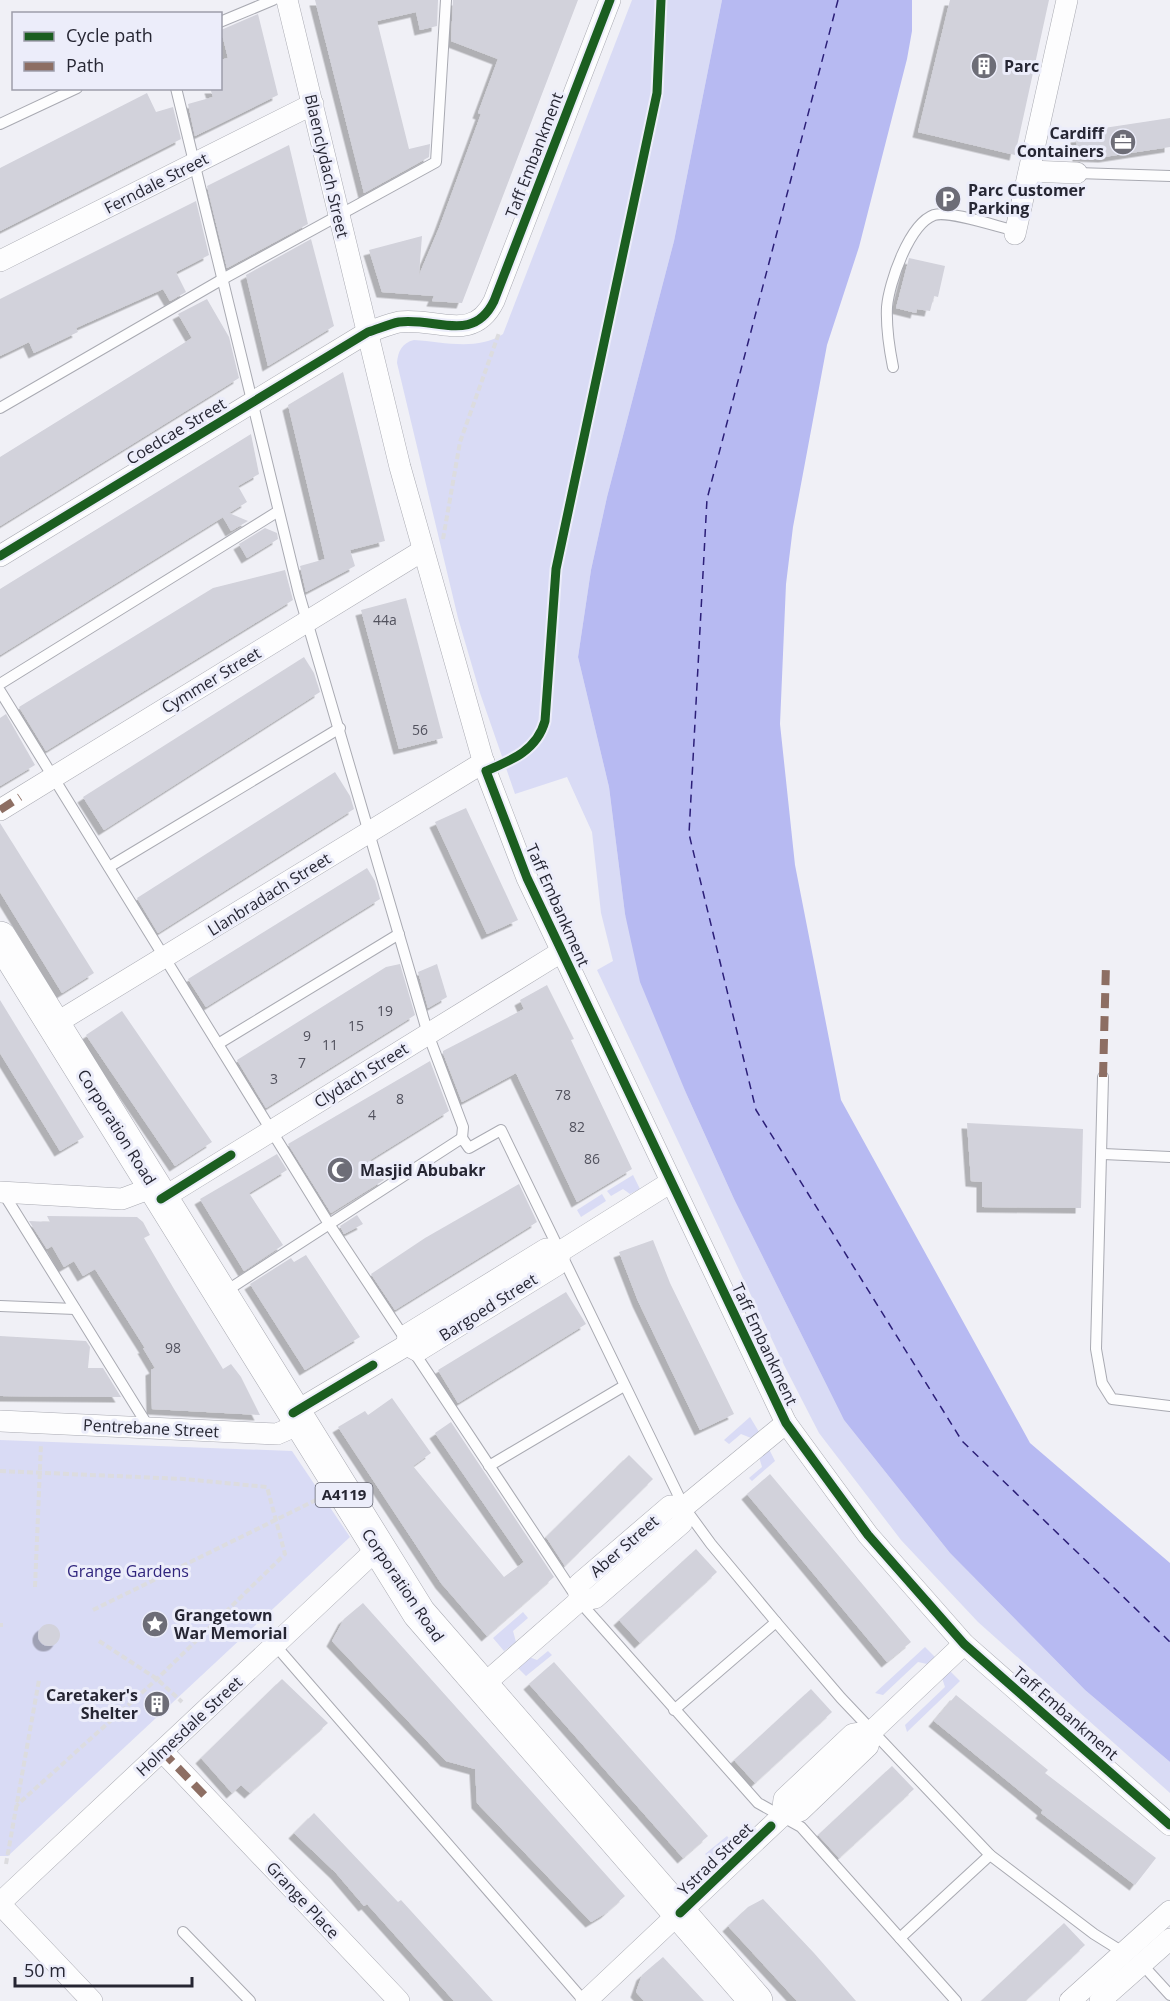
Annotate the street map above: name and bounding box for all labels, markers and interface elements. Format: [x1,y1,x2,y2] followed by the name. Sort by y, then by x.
[12,12,222,90] legend
[66,23,153,47] text: Cycle path
[969,51,999,81] building icon: Parc
[66,53,104,77] text: Path
[1004,55,1039,77] place label: Parc
[500,89,568,221] street label: Taff Embankment
[300,92,354,240] street label: Blaenclydach Street
[1017,122,1106,162] place label: Cardiff Containers
[1108,127,1138,157] office icon: Cardiff Containers
[100,147,212,219] street label: Ferndale Street
[968,179,1085,219] place label: Parc Customer Parking
[933,184,963,214] parking icon: Parc Customer Parking
[122,392,230,469] street label: Coedcae Street
[373,610,397,629] house number: 44a
[157,642,265,718] street label: Cymmer Street
[412,720,428,739] house number: 56
[521,840,595,970] street label: Taff Embankment
[203,847,335,941] street label: Llanbradach Street
[377,1001,393,1020] house number: 19
[348,1016,364,1035] house number: 15
[303,1026,311,1045] house number: 9
[322,1035,338,1054] house number: 11
[310,1037,413,1113] street label: Clydach Street
[298,1053,306,1072] house number: 7
[73,1065,161,1189] street label: Corporation Road
[270,1069,278,1088] house number: 3
[555,1085,571,1104] house number: 78
[396,1089,404,1108] house number: 8
[368,1105,376,1124] house number: 4
[569,1117,585,1136] house number: 82
[584,1149,600,1168] house number: 86
[325,1155,355,1185] mosque icon: Masjid Abubakr
[360,1159,485,1181] place label: Masjid Abubakr
[435,1268,541,1346] street label: Bargoed Street
[727,1279,803,1409] street label: Taff Embankment
[165,1338,181,1357] house number: 98
[83,1413,220,1443] street label: Pentrebane Street
[316,1483,372,1507] road number: A4119
[585,1510,663,1582] street label: Aber Street
[357,1524,449,1646] street label: Corporation Road
[67,1560,189,1582] park label: Grange Gardens
[174,1604,287,1644] place label: Grangetown War Memorial
[140,1609,170,1639] place icon: Grangetown War Memorial
[1009,1661,1123,1765] street label: Taff Embankment
[131,1671,247,1781] street label: Holmesdale Street
[46,1684,138,1724] place label: Caretaker's Shelter
[142,1689,172,1719] building icon: Caretaker's Shelter
[673,1817,758,1900] street label: Ystrad Street
[262,1857,344,1943] street label: Grange Place
[15,1950,192,1988] scale bar
[24,1958,66,1982] text: 50 m

